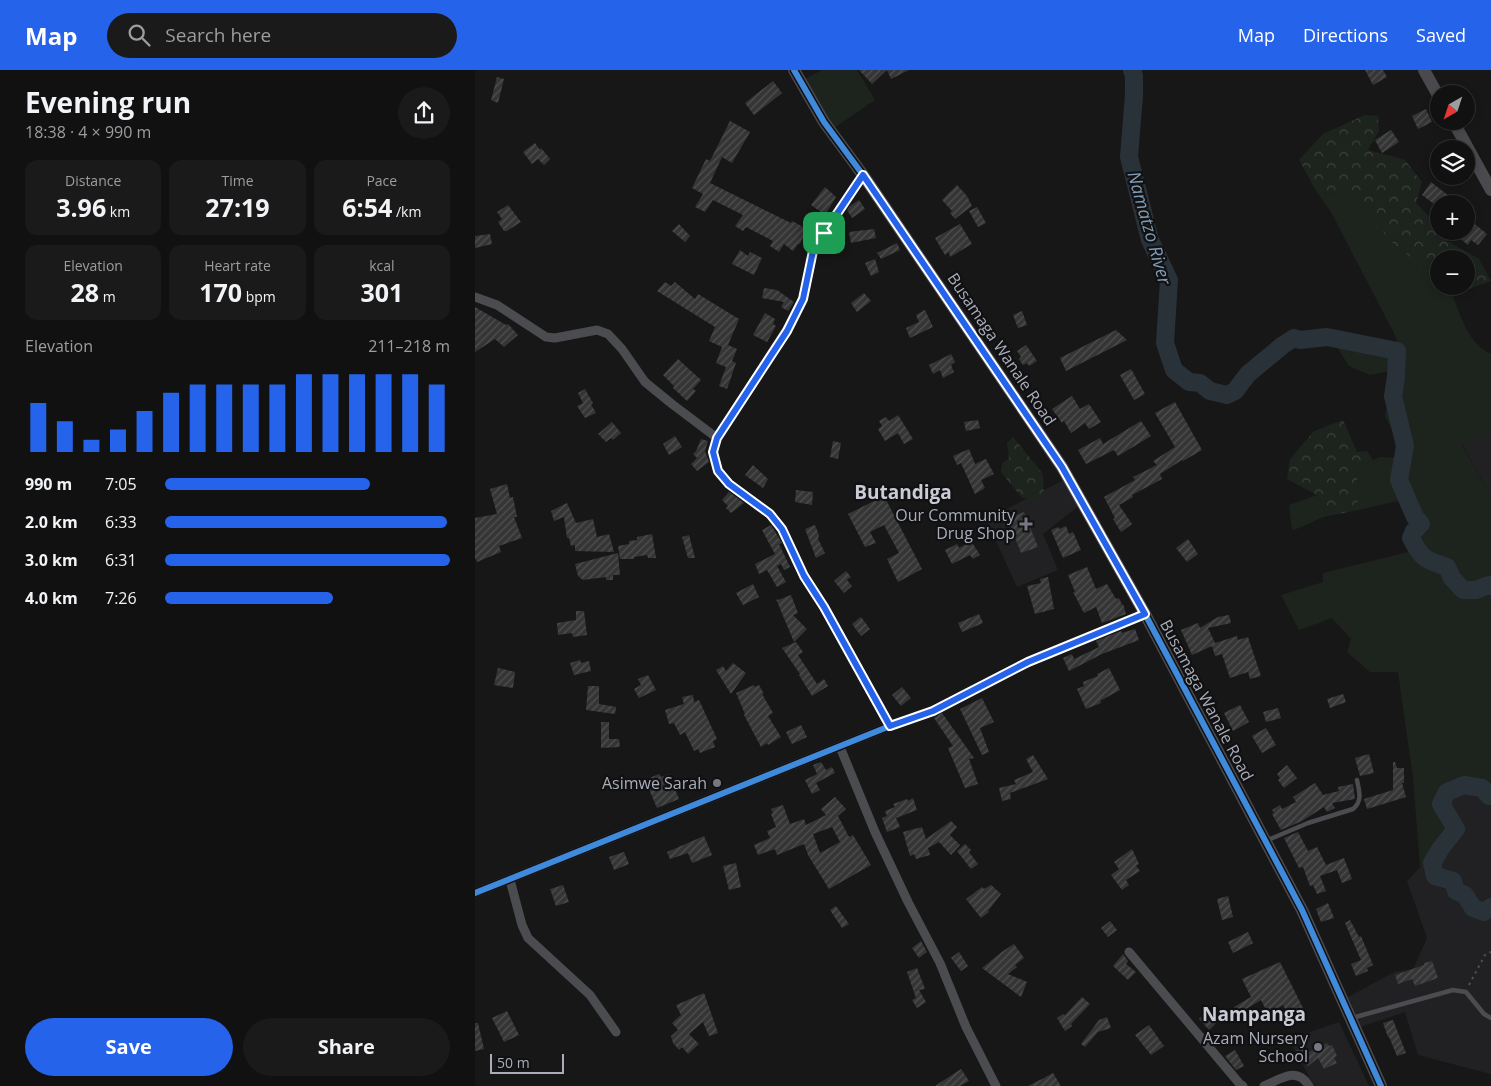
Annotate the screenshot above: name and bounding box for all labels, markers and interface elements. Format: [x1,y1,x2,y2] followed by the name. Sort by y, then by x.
[107,13,457,58] search box
[25,19,77,52] text: Map
[125,21,153,49] icon: search
[165,22,271,48] text: Search here
[1238,23,1275,47] text: Map
[1303,23,1388,47] text: Directions
[1416,23,1466,47] text: Saved
[25,83,191,121] text: Evening run
[1430,85,1475,130] north arrow
[1430,85,1475,295] map controls
[398,87,450,139] button: share
[25,121,151,143] text: 18:38 · 4 × 990 m
[1430,140,1475,185] button: layers
[1122,168,1178,288] water label: Namatzo River
[65,171,121,190] text: Distance
[221,171,254,190] text: Time
[366,171,397,190] text: Pace
[56,190,106,224] text: 3.96
[205,190,270,224] text: 27:19
[342,190,392,224] text: 6:54
[1430,195,1475,240] button: +
[106,202,130,221] text: km
[392,202,421,221] text: /km
[803,212,845,254] pin
[810,219,838,247] icon: arrive
[1430,250,1475,295] button: −
[63,256,123,275] text: Elevation
[204,256,271,275] text: Heart rate
[369,256,395,275] text: kcal
[943,268,1061,430] street label: Busamaga Wanale Road
[71,275,99,309] text: 28
[199,275,242,309] text: 170
[360,275,403,309] text: 301
[99,287,116,306] text: m
[242,287,276,306] text: bpm
[25,335,93,357] text: Elevation
[368,335,450,357] text: 211–218 m
[25,473,72,495] text: 990 m
[105,473,137,495] text: 7:05
[854,479,952,505] district label: Butandiga
[895,504,1016,544] place label: Our Community Drug Shop
[25,511,78,533] text: 2.0 km
[105,511,137,533] text: 6:33
[1019,517,1033,531] marker: Our Community Drug Shop
[25,549,78,571] text: 3.0 km
[105,549,137,571] text: 6:31
[25,587,78,609] text: 4.0 km
[105,587,137,609] text: 7:26
[1155,615,1259,785] street label: Busamaga Wanale Road
[602,772,707,794] place label: Asimwe Sarah
[711,777,723,789] marker: Asimwe Sarah
[1202,1001,1306,1027] district label: Nampanga
[25,1018,233,1076] button: Save
[243,1018,450,1076] button: Share
[1203,1027,1309,1067] place label: Azam Nursery School
[1312,1041,1324,1053] marker: Azam Nursery School
[490,1051,564,1074] scale bar
[497,1053,530,1072] text: 50 m

